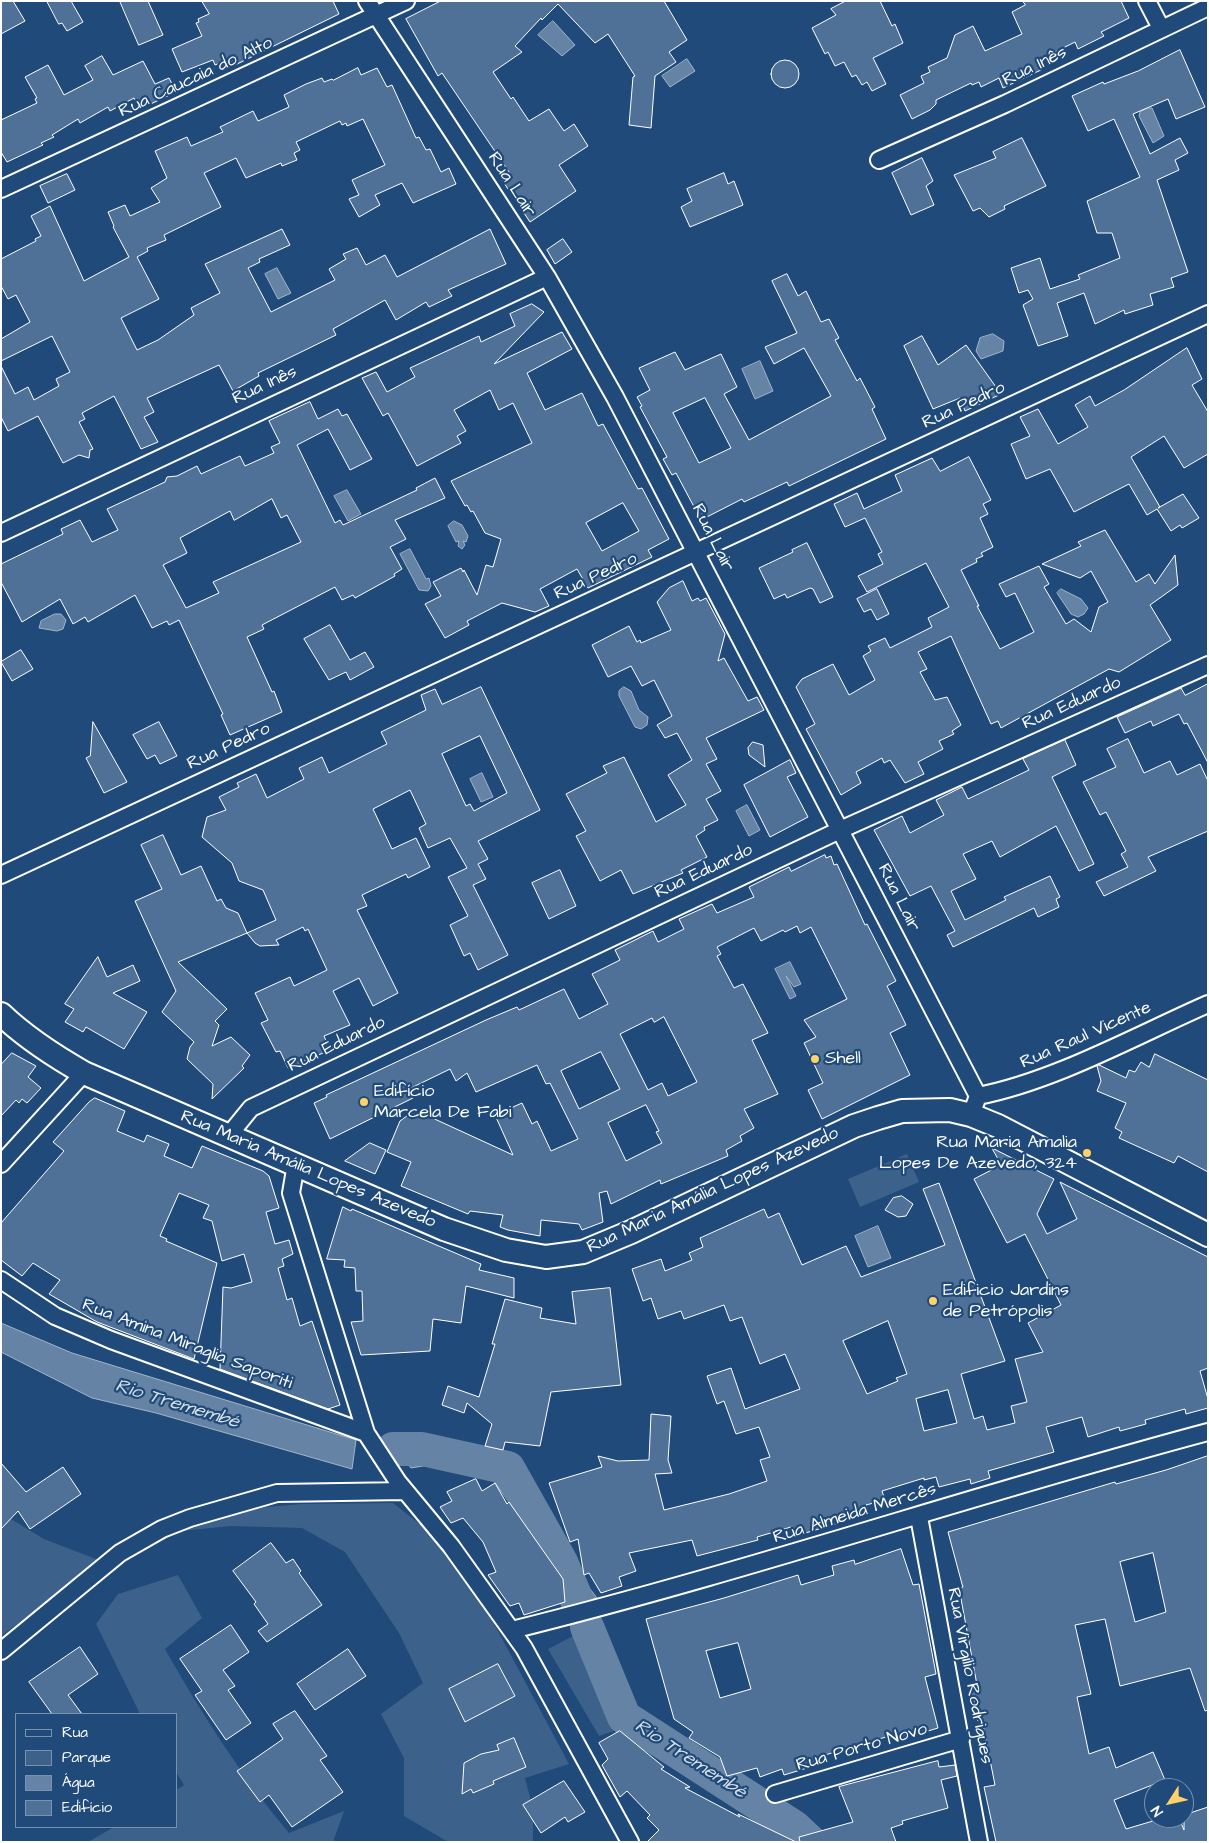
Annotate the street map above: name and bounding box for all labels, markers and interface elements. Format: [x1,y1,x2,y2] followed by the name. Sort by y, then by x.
[116,33,276,123] street label: Rua Caucaia do Alto
[999,42,1071,92] street label: Rua Inês
[482,149,540,221] street label: Rua Lair
[229,362,301,410] street label: Rua Inês
[919,377,1009,435] street label: Rua Pedro
[686,501,738,575] street label: Rua Lair
[551,548,641,606] street label: Rua Pedro
[1019,673,1125,735] street label: Rua Eduardo
[184,718,274,776] street label: Rua Pedro
[651,840,757,904] street label: Rua Eduardo
[872,861,924,935] street label: Rua Lair
[1017,998,1155,1074] street label: Rua Raul Vicente
[285,1012,389,1078] street label: Rua Eduardo
[825,1048,861,1070] place label: Shell
[809,1053,821,1065] marker: Shell
[374,1081,511,1124] place label: Edifício Marcela De Fabi
[358,1096,370,1108] marker: Edifício Marcela De Fabi
[177,1106,439,1234] street label: Rua Maria Amália Lopes Azevedo
[584,1123,842,1259] street label: Rua Maria Amália Lopes Azevedo
[879,1132,1077,1174] place label: Rua Maria Amalia Lopes De Azevedo, 324
[1081,1147,1093,1159] marker: Rua Maria Amalia Lopes De Azevedo, 324
[943,1280,1069,1322] place label: Edificio Jardins de Petrópolis
[79,1295,295,1395] street label: Rua Amina Miraglia Saporiti
[927,1295,939,1307] marker: Edificio Jardins de Petrópolis
[112,1375,242,1435] water label: Rio Tremembé
[771,1479,939,1549] street label: Rua Almeida Mercês
[941,1586,997,1766] street label: Rua Virgílio Rodrigues
[15,1713,178,1828] legend
[630,1716,750,1804] water label: Rio Tremembé
[794,1719,930,1777] street label: Rua Porto Novo
[62,1722,88,1743] text: Rua
[62,1747,111,1768] text: Parque
[62,1772,95,1793] text: Água
[1144,1778,1194,1828] north arrow
[62,1797,112,1818] text: Edifício
[1147,1802,1168,1820] text: N

